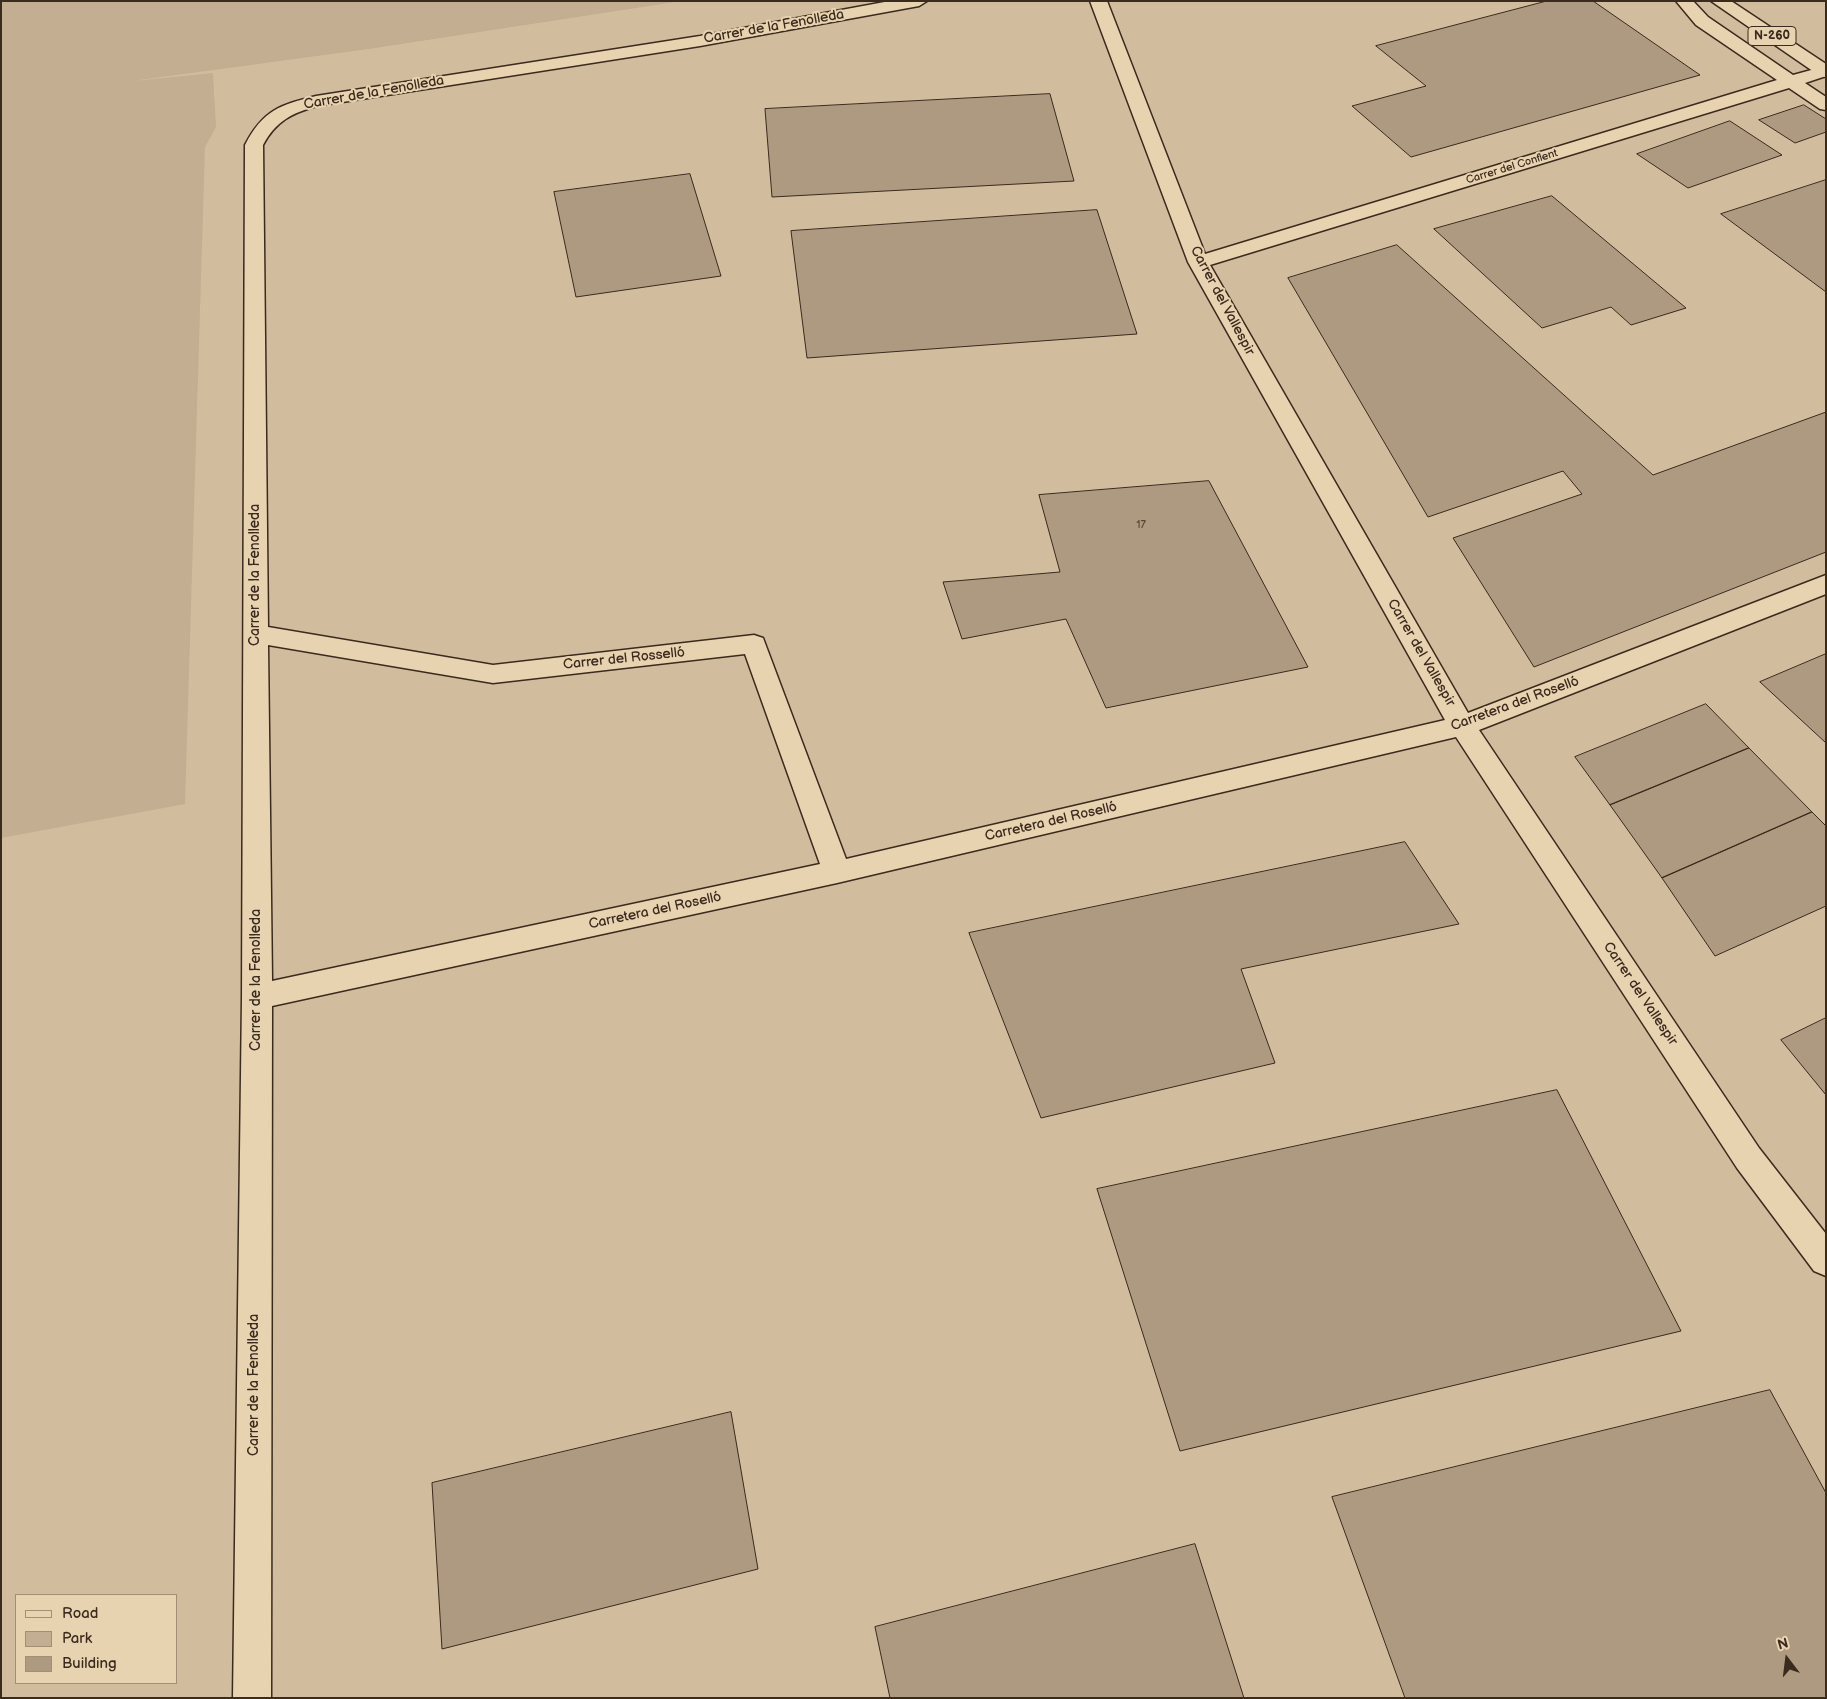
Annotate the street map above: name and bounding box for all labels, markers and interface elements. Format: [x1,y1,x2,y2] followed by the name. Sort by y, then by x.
[703,6,845,48] street label: Carrer de la Fenolleda
[1748,27,1796,46] road number: N-260
[303,72,445,114] street label: Carrer de la Fenolleda
[1465,147,1559,187] street label: Carrer del Conflent
[1186,243,1258,359] street label: Carrer del Vallespir
[247,504,263,646] street label: Carrer de la Fenolleda
[1136,518,1146,532] house number: 17
[1383,596,1459,710] street label: Carrer del Vallespir
[562,644,686,674] street label: Carrer del Rosselló
[1449,673,1581,735] street label: Carretera del Roselló
[983,799,1119,845] street label: Carretera del Roselló
[587,889,723,933] street label: Carretera del Roselló
[248,909,264,1051] street label: Carrer de la Fenolleda
[1599,939,1681,1049] street label: Carrer del Vallespir
[246,1314,262,1456] street label: Carrer de la Fenolleda
[15,1594,178,1684] legend
[62,1604,98,1623] text: Road
[62,1629,92,1648] text: Park
[1762,1634,1812,1684] north arrow
[1776,1634,1790,1654] text: N
[62,1654,117,1673] text: Building

